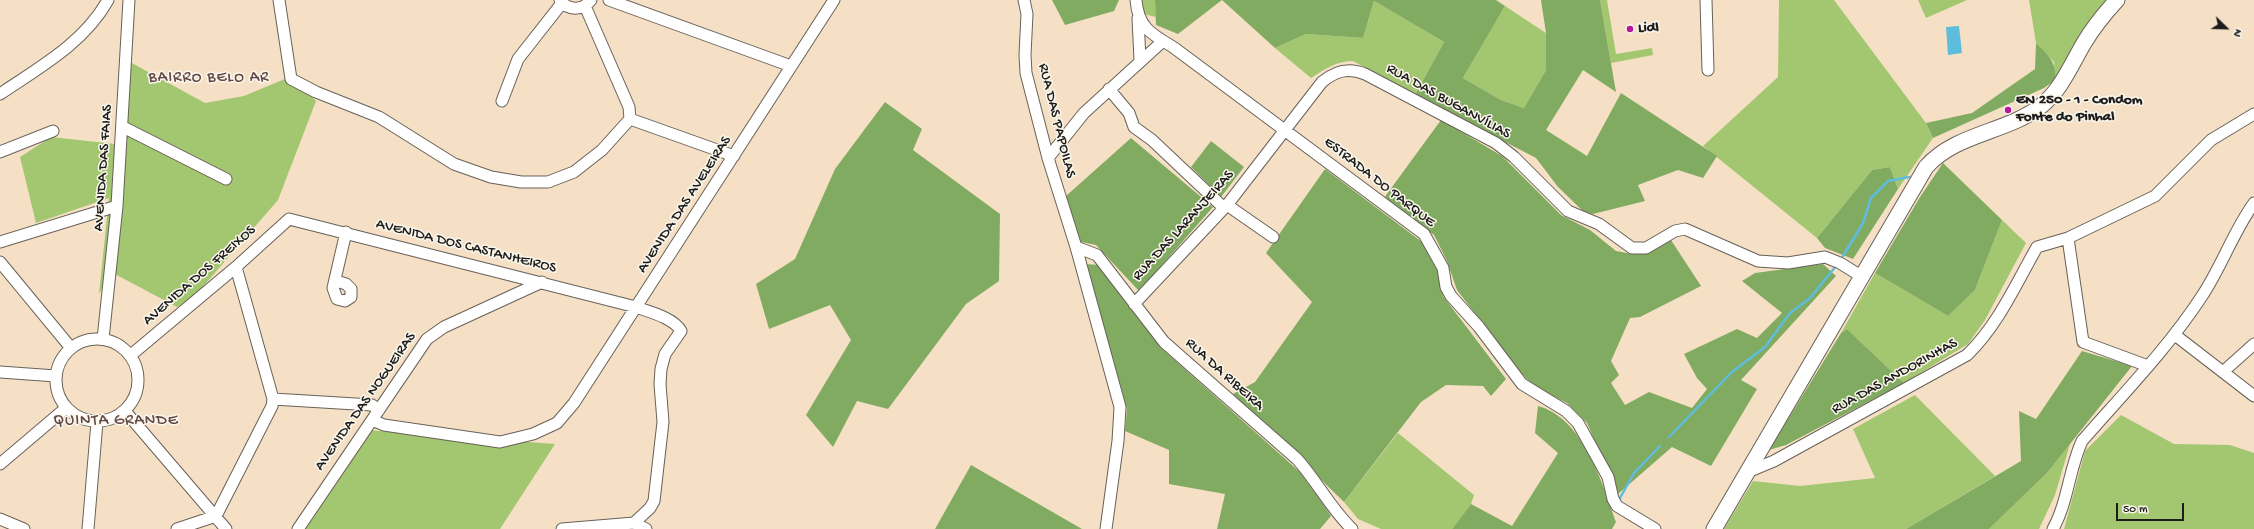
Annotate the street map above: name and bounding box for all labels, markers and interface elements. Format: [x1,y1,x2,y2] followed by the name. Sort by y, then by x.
[2206,8,2246,48] north arrow
[1638,20,1659,38] place label: Lidl
[1625,24,1635,34] marker: Lidl
[2230,27,2244,38] text: N
[1383,60,1513,144] street label: RUA DAS BUGANVÍLIAS
[1033,62,1079,180] street label: RUA DAS PAPOILAS
[149,69,269,89] district label: BAIRRO BELO AR
[2016,92,2142,127] place label: EN 250 - 1 - Condom Fonte do Pinhal
[91,104,117,232] street label: AVENIDA DAS FAIAS
[2003,105,2013,115] marker: EN 250 - 1 - Condom Fonte do Pinhal
[634,133,736,277] street label: AVENIDA DAS AVELEIRAS
[1320,134,1438,232] street label: ESTRADA DO PARQUE
[1129,167,1239,285] street label: RUA DAS LARANJEIRAS
[374,216,558,278] street label: AVENIDA DOS CASTANHEIROS
[140,222,260,330] street label: AVENIDA DOS FREIXOS
[311,329,421,475] street label: AVENIDA DAS NOGUEIRAS
[1181,335,1267,415] street label: RUA DA RIBEIRA
[1829,335,1961,419] street label: RUA DAS ANDORINHAS
[53,412,179,432] district label: QUINTA GRANDE
[2118,495,2186,521] scale bar
[2123,503,2148,517] text: 50 m

